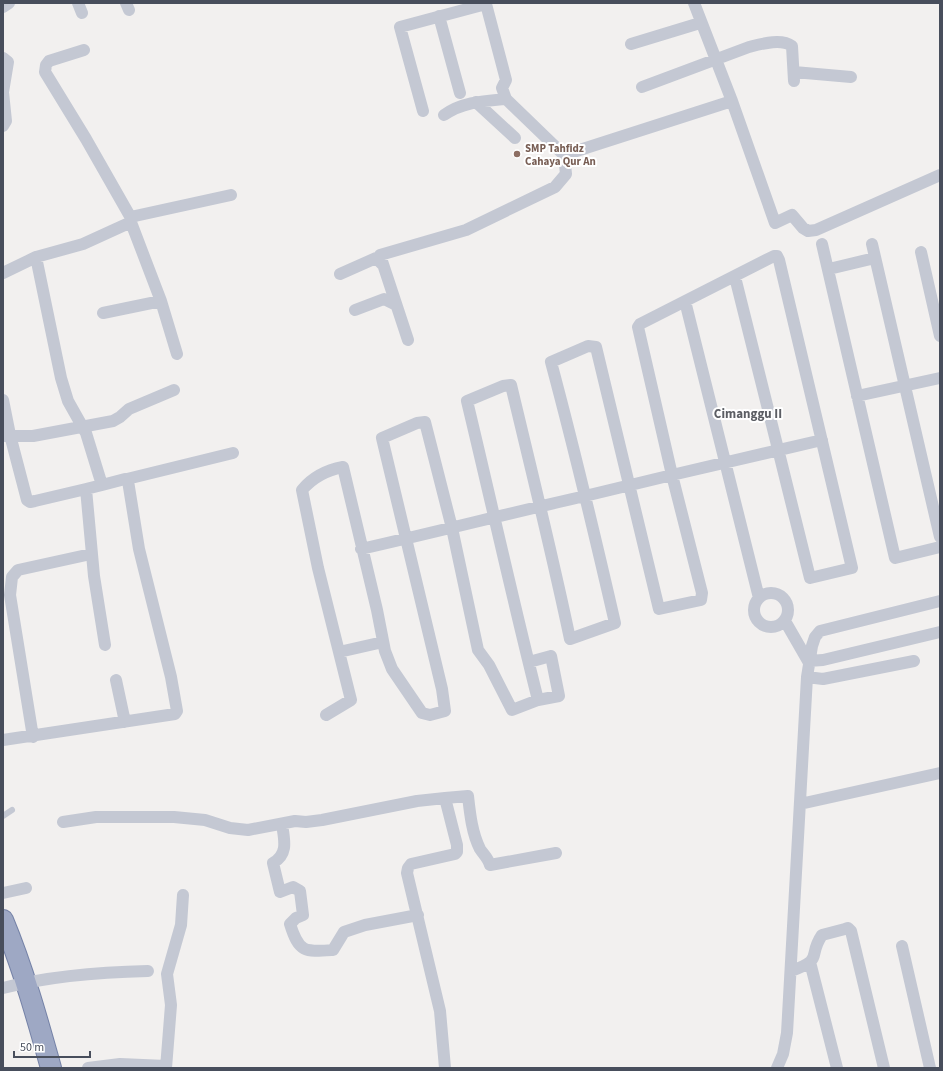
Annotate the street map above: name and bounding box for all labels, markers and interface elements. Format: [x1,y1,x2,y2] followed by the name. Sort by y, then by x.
[525,141,596,169] place label: SMP Tahfidz Cahaya Qur An
[512,149,522,159] marker: SMP Tahfidz Cahaya Qur An
[714,405,782,423] district label: Cimanggu II
[14,1033,90,1059] scale bar
[20,1039,44,1056] text: 50 m

